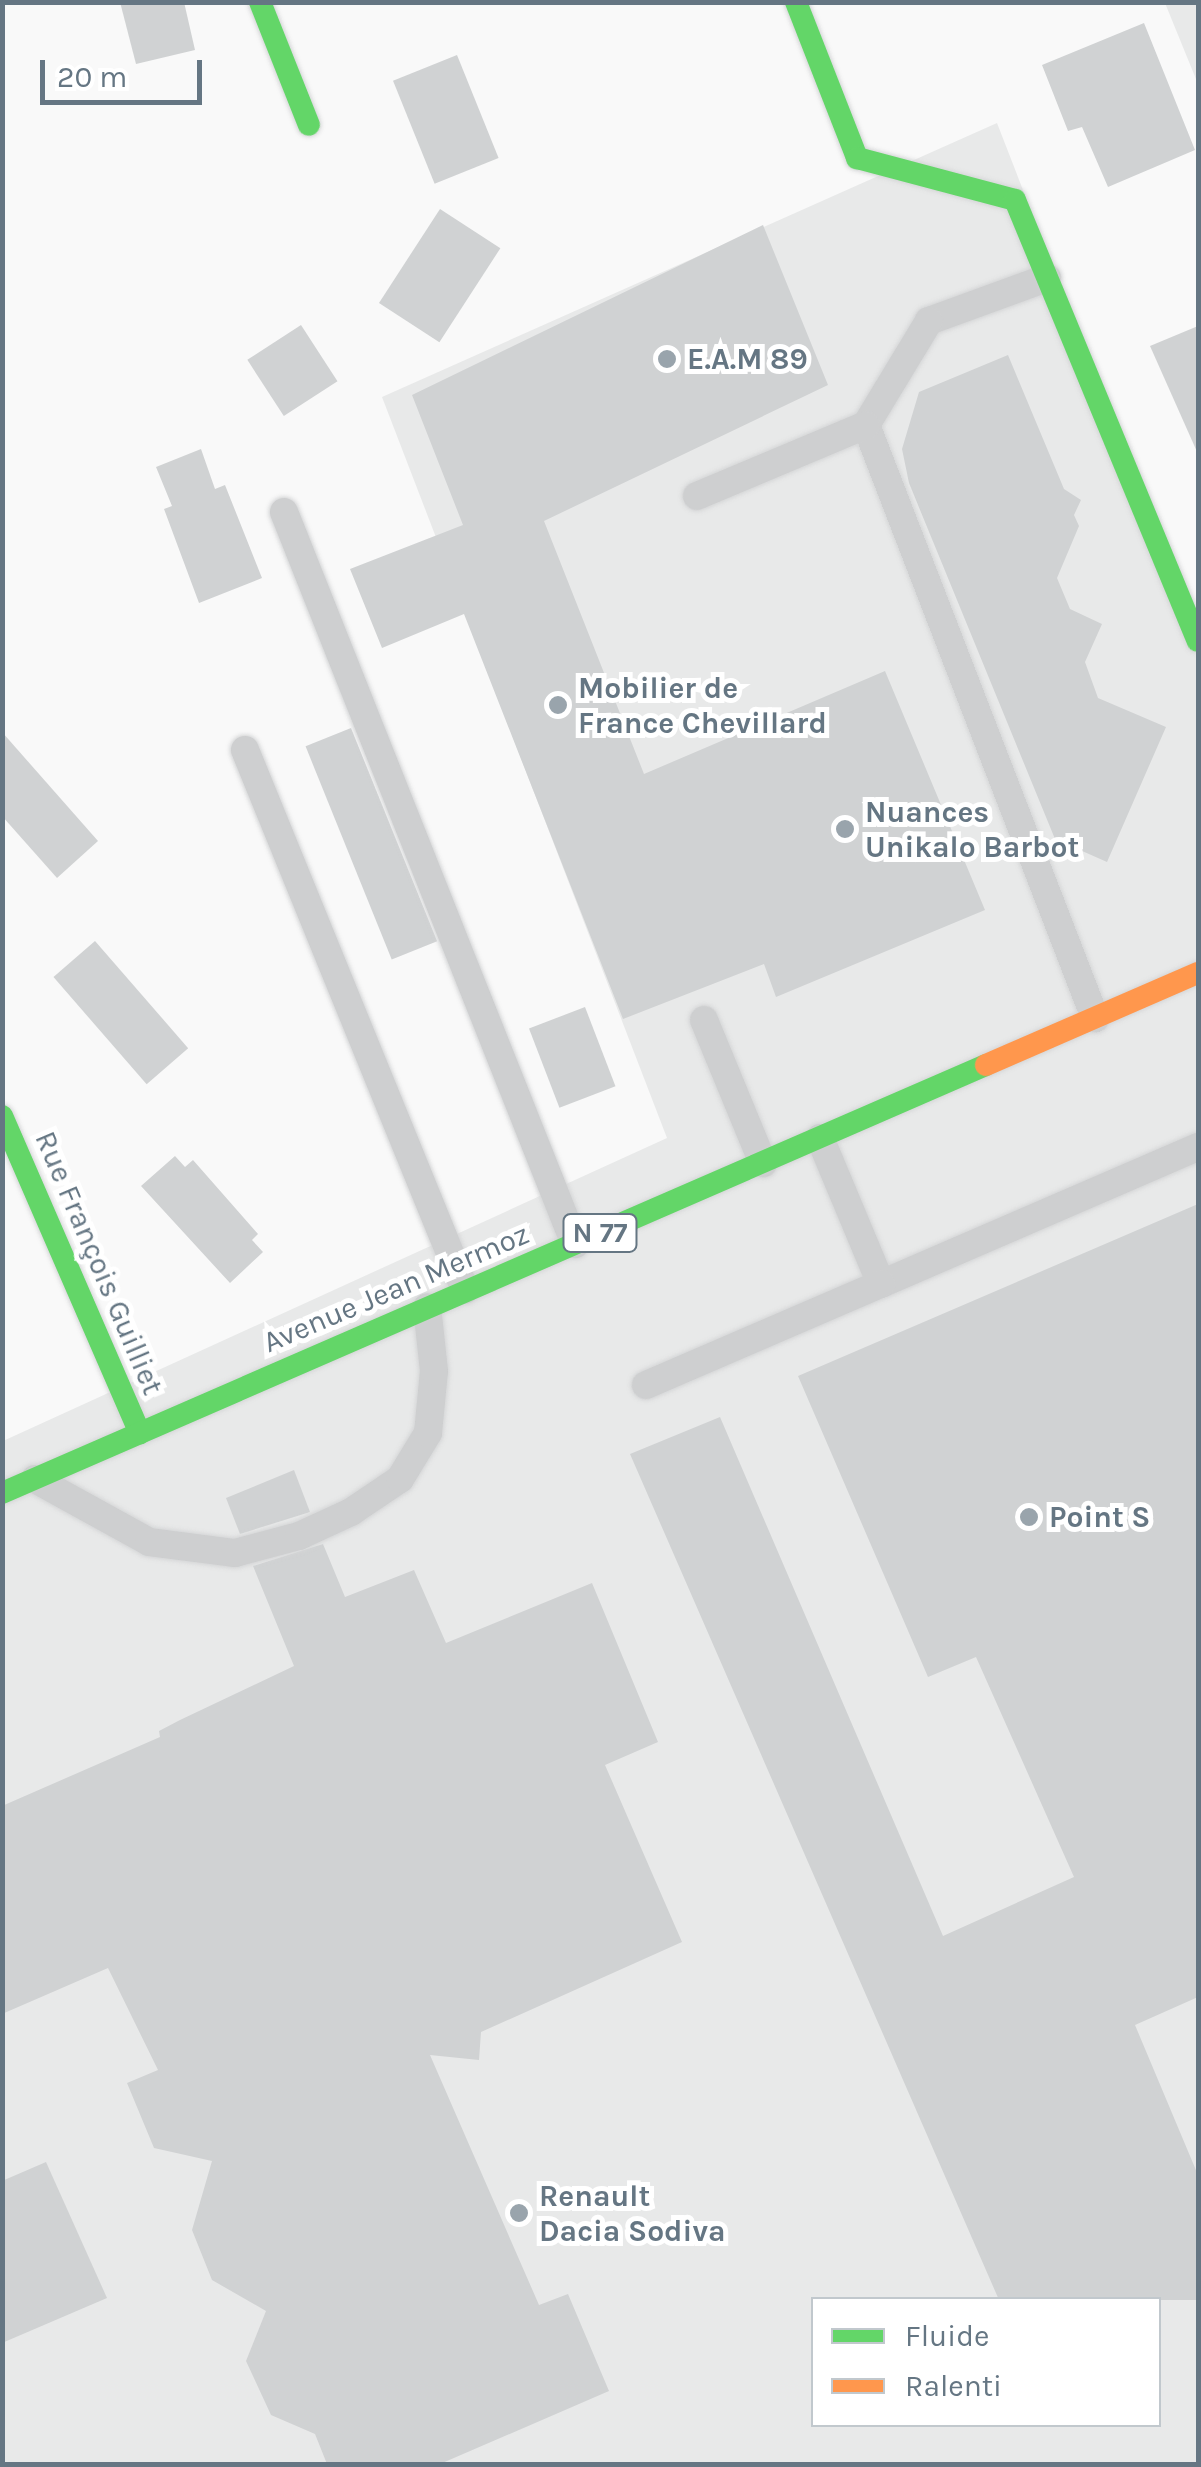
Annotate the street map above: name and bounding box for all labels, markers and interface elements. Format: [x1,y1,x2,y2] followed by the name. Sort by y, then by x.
[45,40,208,102] scale bar
[57,59,127,95] text: 20 m
[687,341,808,377] place label: E.A.M 89
[656,348,678,370] marker: E.A.M 89
[578,670,827,740] place label: Mobilier de France Chevillard
[547,694,569,716] marker: Mobilier de France Chevillard
[865,794,1079,864] place label: Nuances Unikalo Barbot
[834,818,856,840] marker: Nuances Unikalo Barbot
[27,1126,171,1400] street label: Rue François Guilliet
[560,1210,640,1256] road number: N 77
[258,1216,534,1360] street label: Avenue Jean Mermoz
[1049,1499,1150,1535] place label: Point S
[1018,1506,1040,1528] marker: Point S
[539,2178,725,2248] place label: Renault Dacia Sodiva
[508,2202,530,2224] marker: Renault Dacia Sodiva
[811,2297,1161,2427] legend
[905,2318,989,2354] text: Fluide
[905,2368,1002,2404] text: Ralenti

